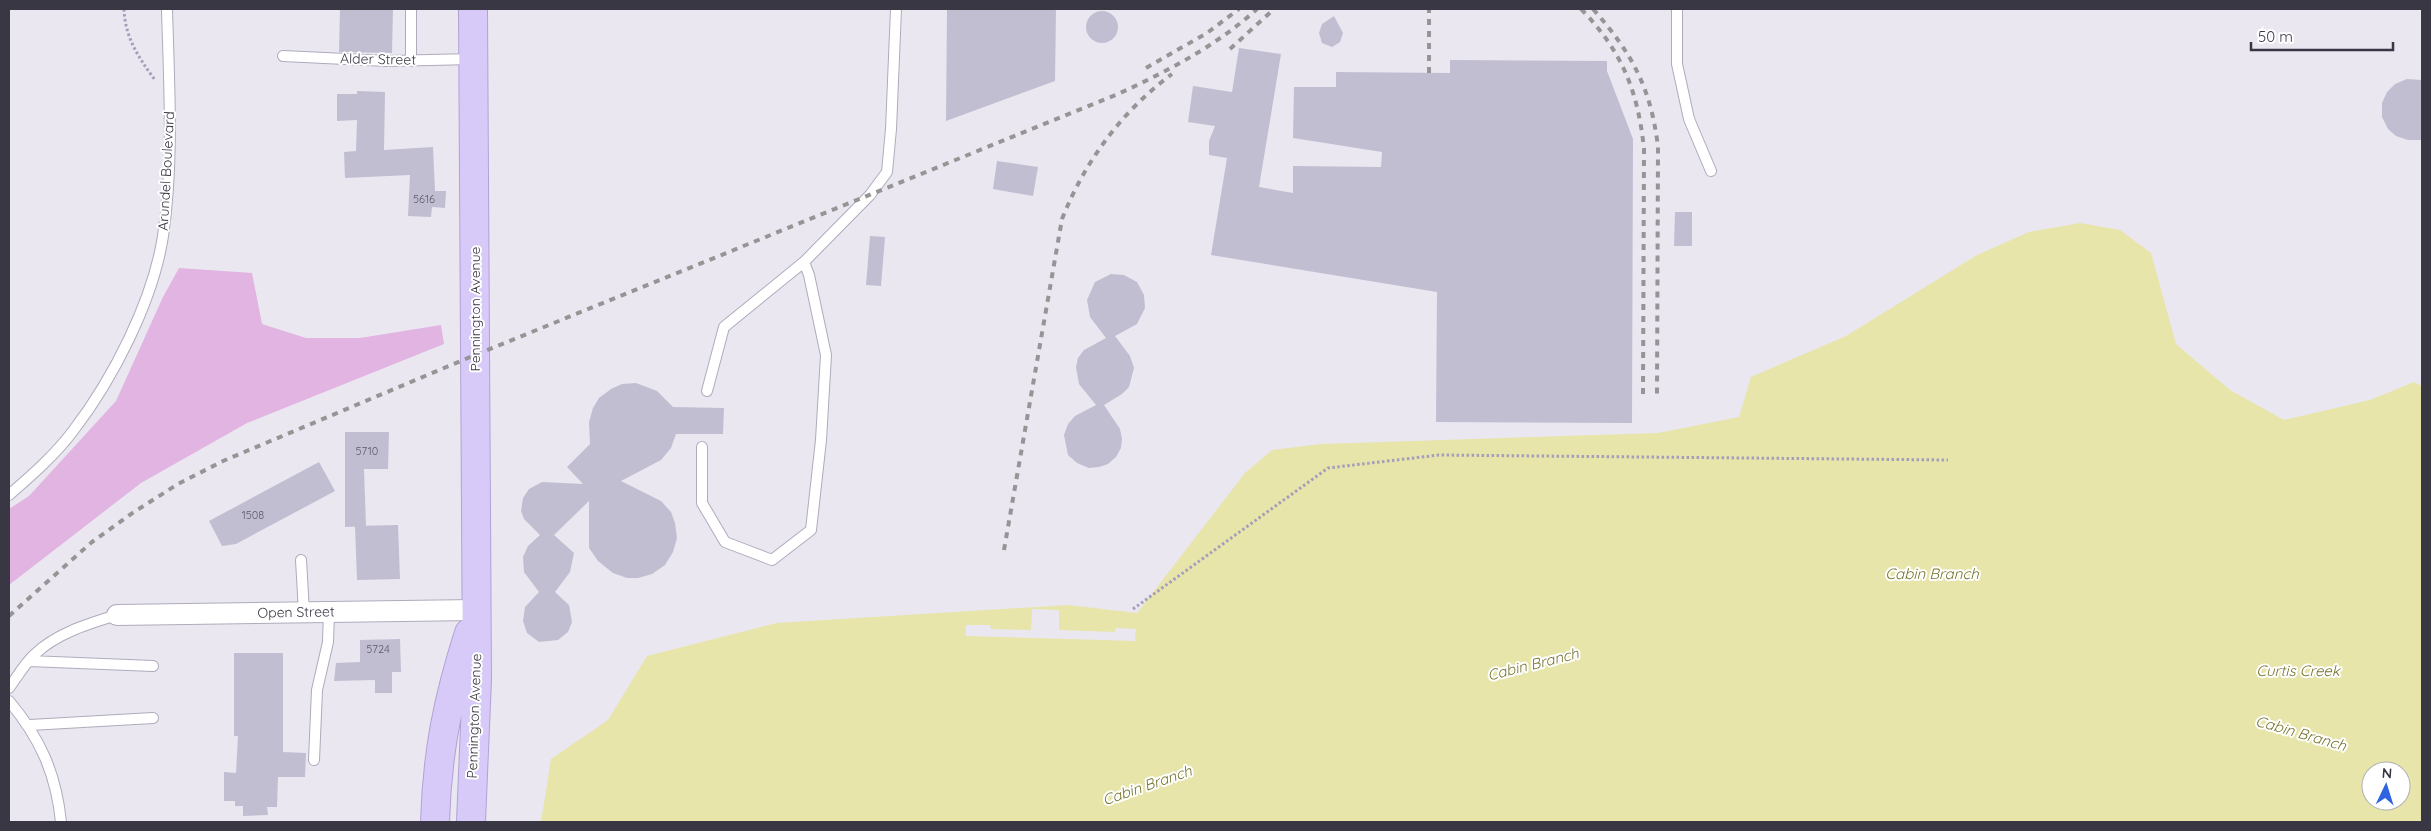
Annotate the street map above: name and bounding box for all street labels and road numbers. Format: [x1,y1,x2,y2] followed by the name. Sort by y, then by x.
[340,49,416,69] street label: Alder Street
[154,111,178,231] street label: Arundel Boulevard
[466,246,484,372] street label: Pennington Avenue
[257,602,335,622] street label: Open Street
[463,653,485,779] street label: Pennington Avenue

